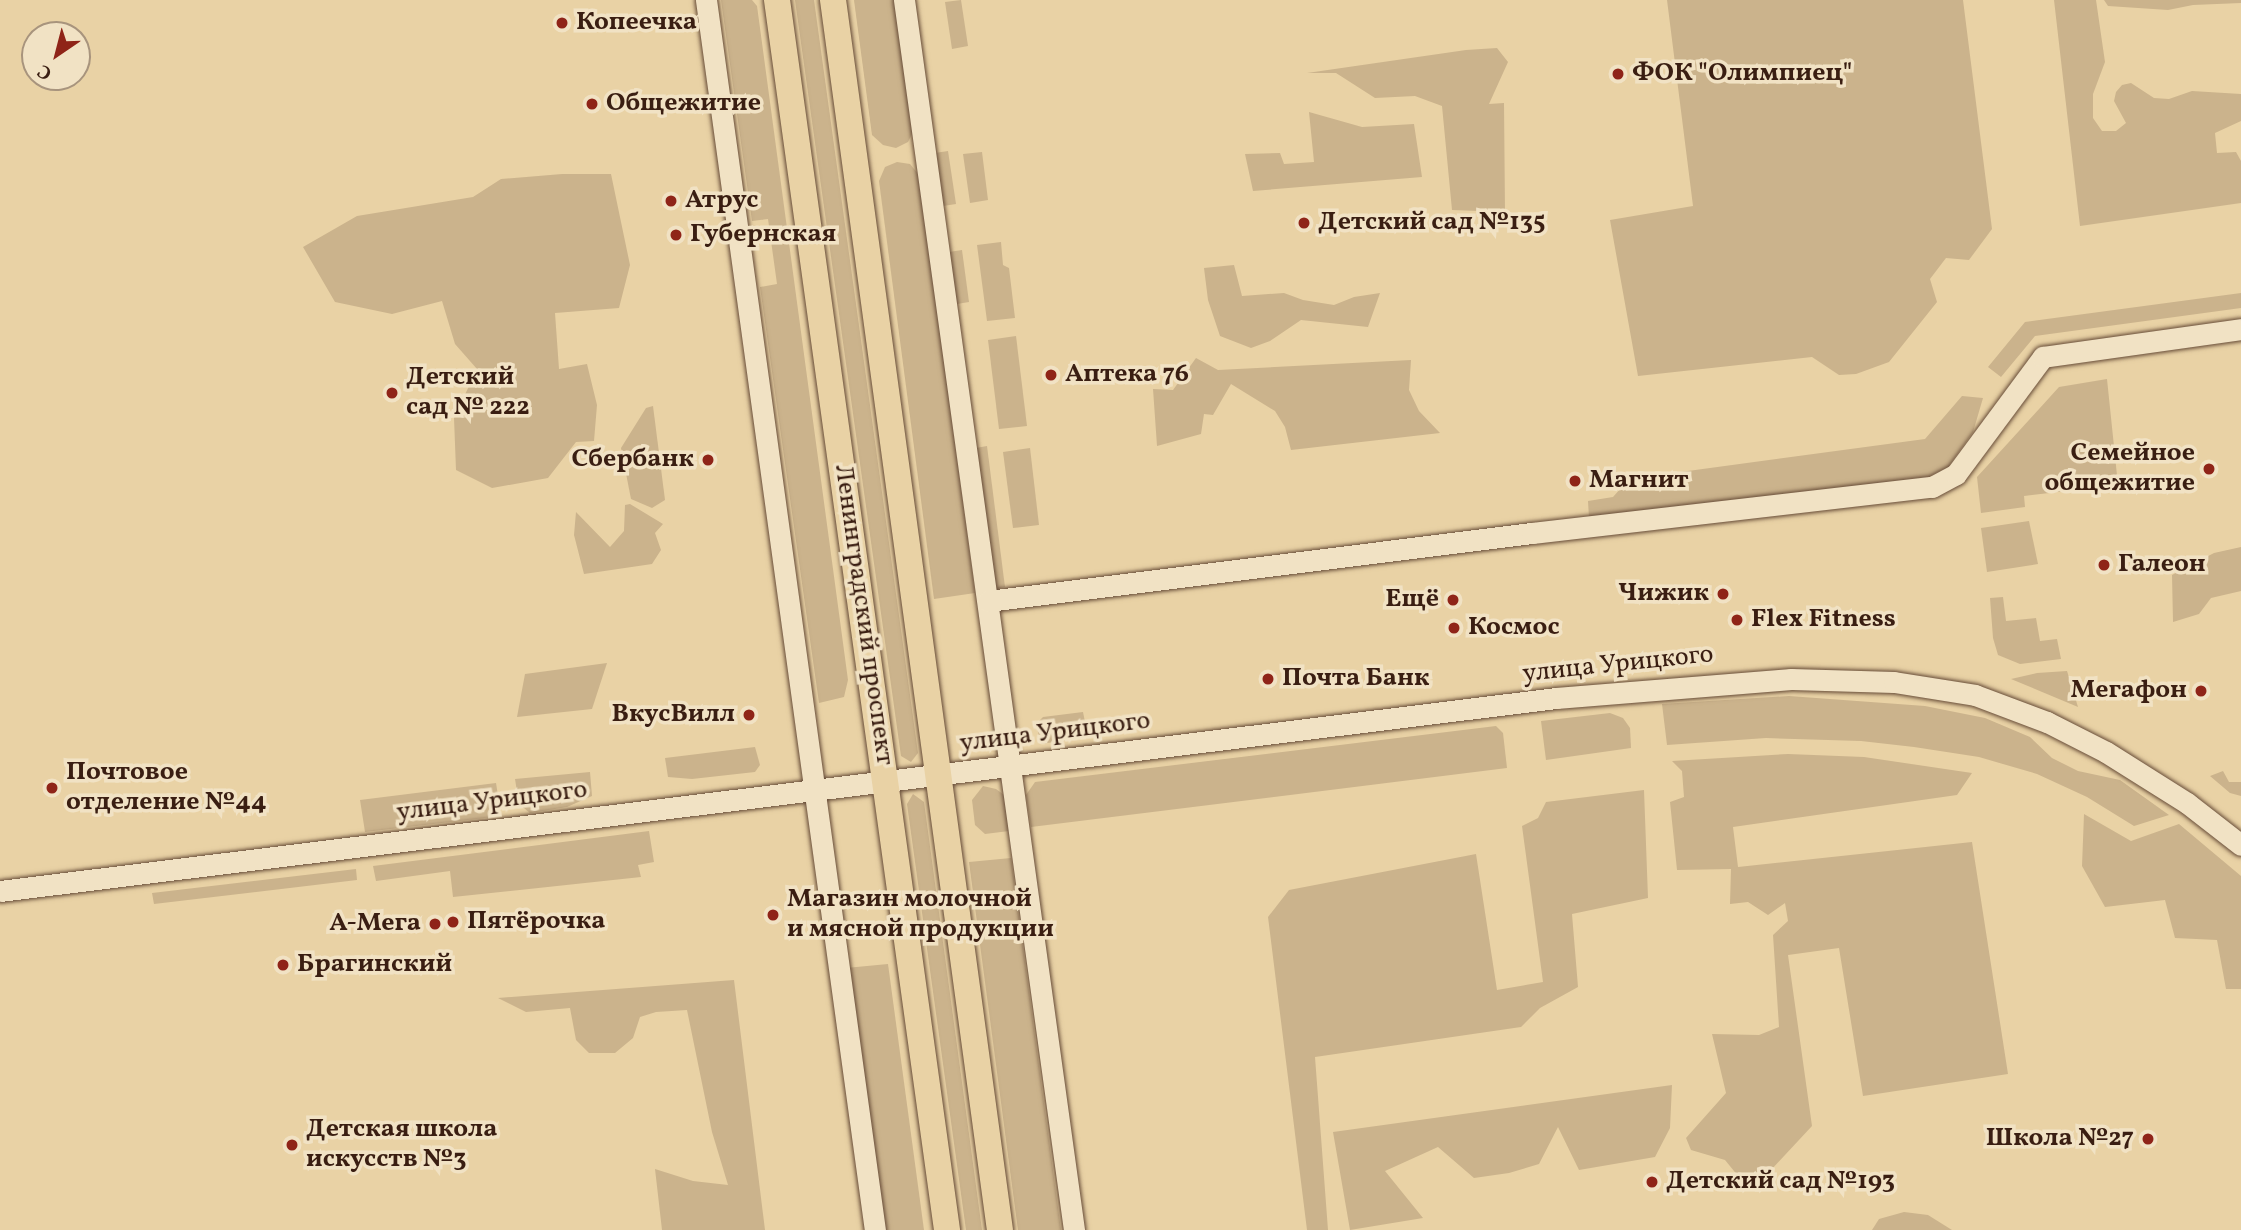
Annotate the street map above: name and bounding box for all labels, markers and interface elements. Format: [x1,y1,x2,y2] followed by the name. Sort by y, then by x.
[576,7,697,39] place label: Копеечка
[554,15,570,31] marker: Копеечка
[21,21,91,91] north arrow
[33,57,58,86] text: С
[1632,58,1852,90] place label: ФОК "Олимпиец"
[1610,66,1626,82] marker: ФОК "Олимпиец"
[606,88,761,120] place label: Общежитие
[584,96,600,112] marker: Общежитие
[685,185,758,217] place label: Атрус
[663,193,679,209] marker: Атрус
[1318,207,1545,239] place label: Детский сад №135
[1296,215,1312,231] marker: Детский сад №135
[690,219,836,251] place label: Губернская
[668,227,684,243] marker: Губернская
[1065,359,1189,391] place label: Аптека 76
[406,362,530,424] place label: Детский сад № 222
[1043,367,1059,383] marker: Аптека 76
[384,385,400,401] marker: Детский сад № 222
[2044,438,2195,500] place label: Семейное общежитие
[571,444,694,476] place label: Сбербанк
[700,452,716,468] marker: Сбербанк
[2201,461,2217,477] marker: Семейное общежитие
[826,463,900,767] street label: Ленинградский проспект
[1589,465,1689,497] place label: Магнит
[1567,473,1583,489] marker: Магнит
[2118,549,2206,581] place label: Галеон
[2096,557,2112,573] marker: Галеон
[1618,578,1709,610] place label: Чижик
[1385,584,1439,616] place label: Ещё
[1715,586,1731,602] marker: Чижик
[1445,592,1461,608] marker: Ещё
[1751,604,1896,636] place label: Flex Fitness
[1468,612,1559,644] place label: Космос
[1729,612,1745,628] marker: Flex Fitness
[1446,620,1462,636] marker: Космос
[1521,639,1715,691] street label: улица Урицкого
[1282,663,1429,695] place label: Почта Банк
[1260,671,1276,687] marker: Почта Банк
[2070,675,2187,707] place label: Мегафон
[2193,683,2209,699] marker: Мегафон
[612,699,735,731] place label: ВкусВилл
[958,706,1152,760] street label: улица Урицкого
[741,707,757,723] marker: ВкусВилл
[66,757,267,818] place label: Почтовое отделение №44
[395,775,589,829] street label: улица Урицкого
[44,780,60,796] marker: Почтовое отделение №44
[787,884,1054,946] place label: Магазин молочной и мясной продукции
[467,906,605,938] place label: Пятёрочка
[765,907,781,923] marker: Магазин молочной и мясной продукции
[329,908,421,940] place label: А-Мега
[445,914,461,930] marker: Пятёрочка
[427,916,443,932] marker: А-Мега
[297,949,452,981] place label: Брагинский
[275,957,291,973] marker: Брагинский
[306,1114,497,1176] place label: Детская школа искусств №3
[1986,1123,2134,1155] place label: Школа №27
[2140,1131,2156,1147] marker: Школа №27
[284,1137,300,1153] marker: Детская школа искусств №3
[1666,1166,1895,1198] place label: Детский сад №193
[1644,1174,1660,1190] marker: Детский сад №193

